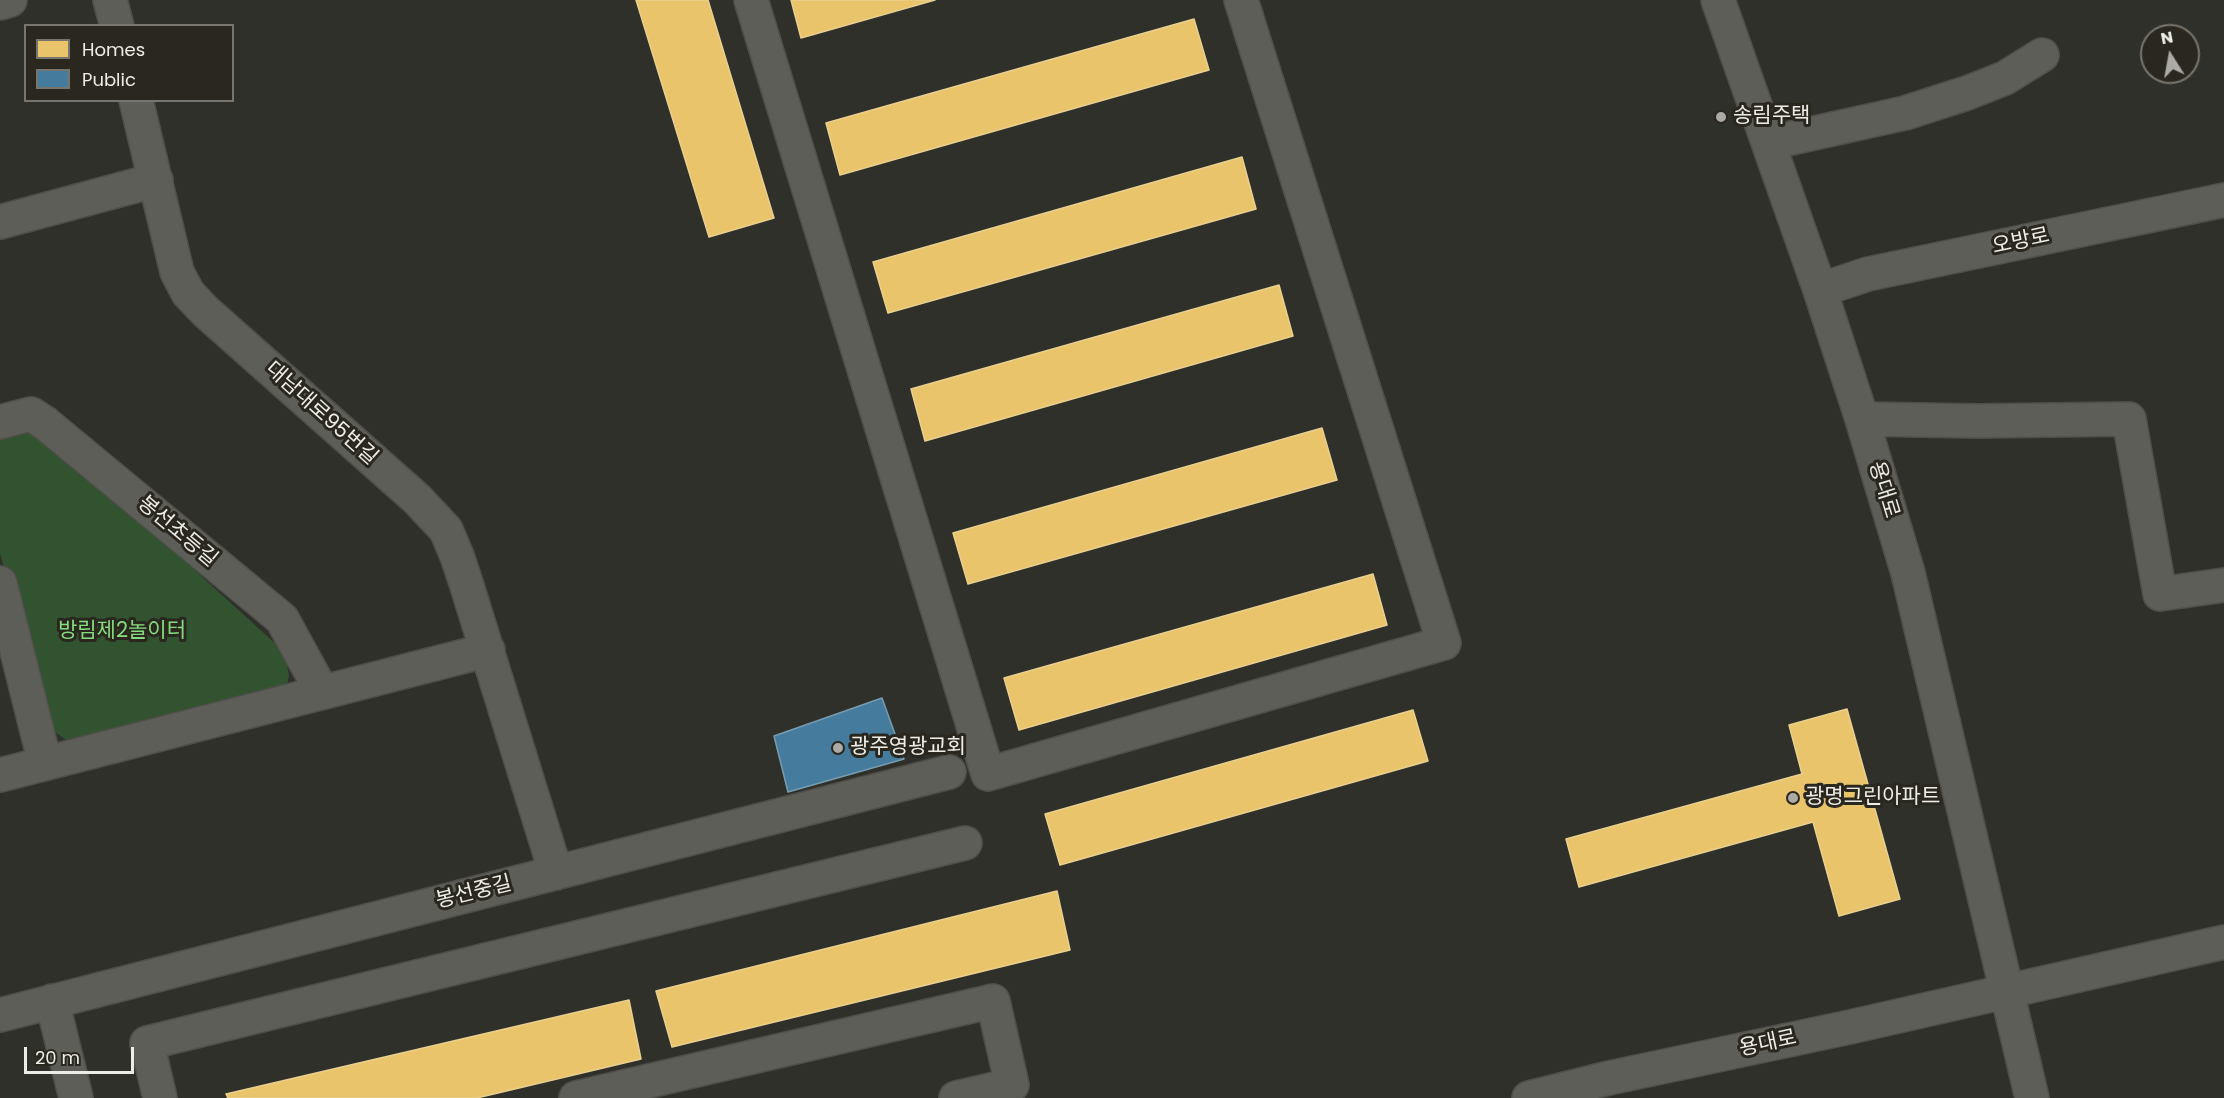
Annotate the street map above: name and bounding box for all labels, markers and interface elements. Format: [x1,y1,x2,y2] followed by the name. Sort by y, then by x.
[24,24,234,102] legend
[2140,24,2200,84] north arrow
[2159,25,2175,50] text: N
[82,37,145,62] text: Homes
[82,67,136,92] text: Public
[1733,104,1810,130] place label: 송림주택
[1714,110,1728,124] marker: 송림주택
[1990,224,2052,260] street label: 오방로
[260,357,382,471] street label: 대남대로95번길
[1862,459,1904,521] street label: 용대로
[132,491,222,573] street label: 봉선초등길
[58,619,186,645] park label: 방림제2놀이터
[850,735,966,761] place label: 광주영광교회
[831,741,845,755] marker: 광주영광교회
[1805,785,1940,811] place label: 광명그린아파트
[1786,791,1800,805] marker: 광명그린아파트
[433,871,515,915] street label: 봉선중길
[1737,1026,1799,1062] street label: 용대로
[27,1035,136,1073] scale bar
[35,1045,80,1070] text: 20 m

